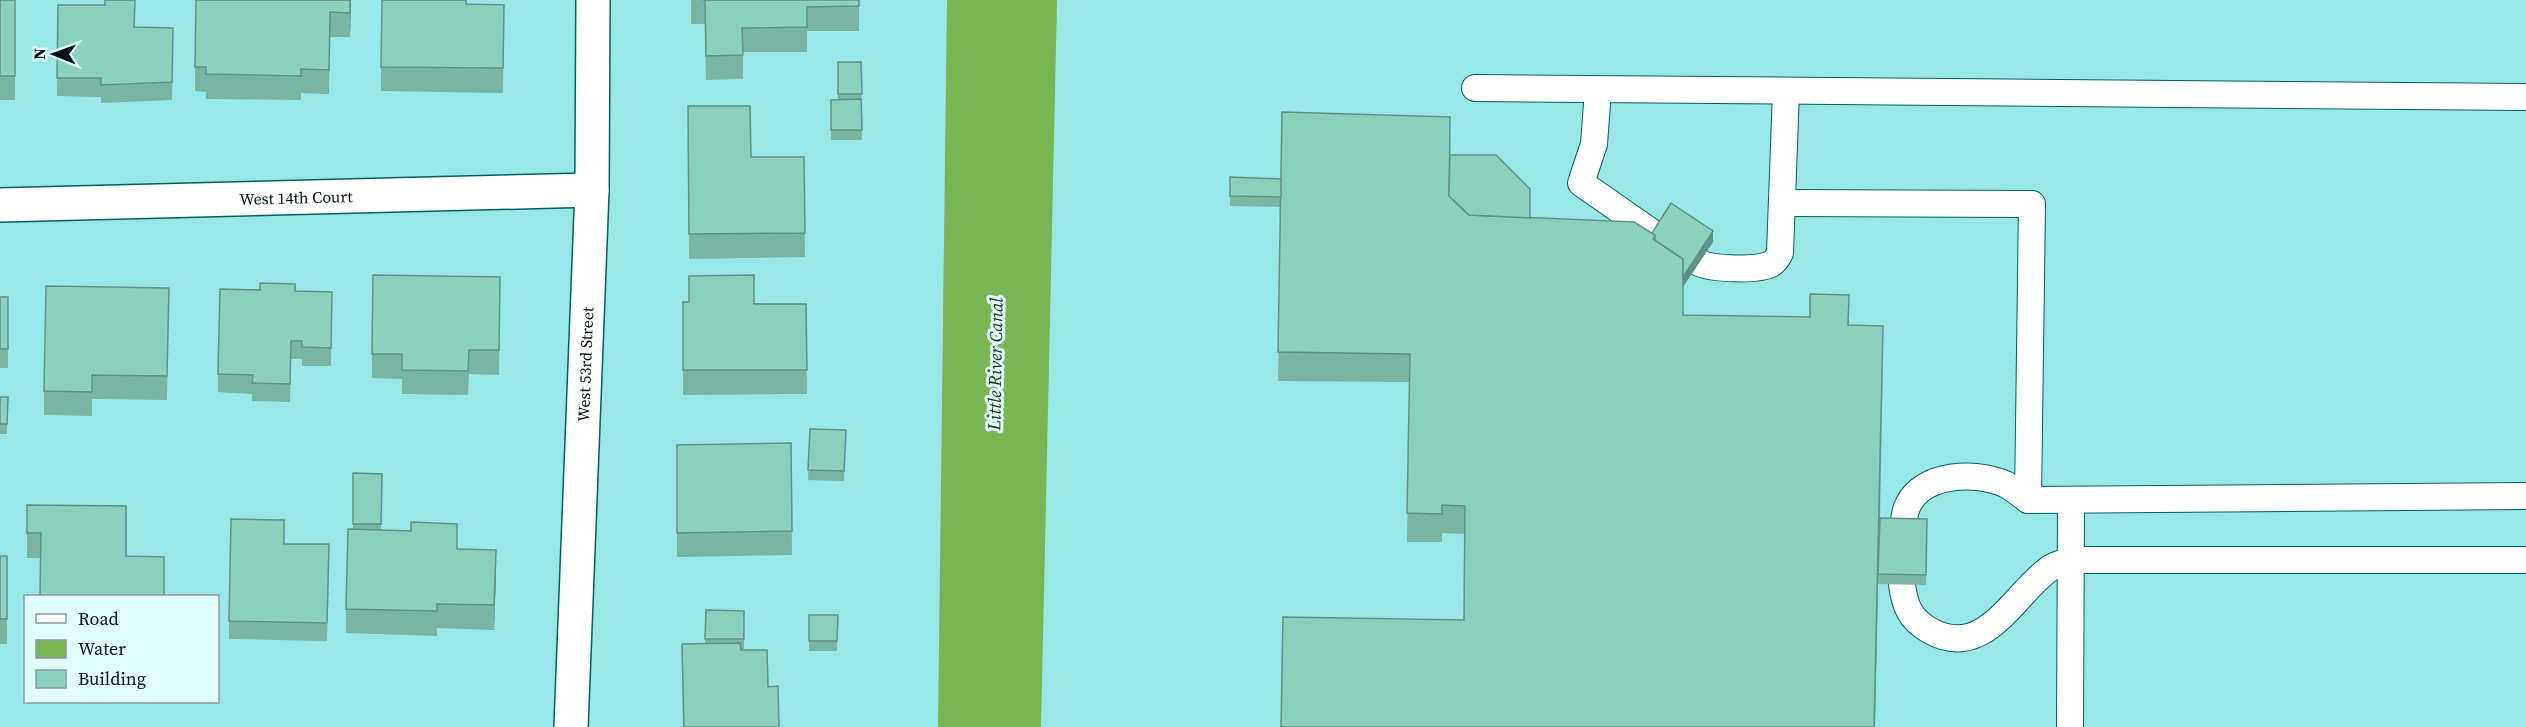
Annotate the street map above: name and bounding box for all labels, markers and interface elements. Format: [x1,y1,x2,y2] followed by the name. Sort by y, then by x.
[24,24,84,84] north arrow
[28,47,50,60] text: N
[239,185,354,210] street label: West 14th Court
[981,297,1009,432] water label: Little River Canal
[572,306,598,422] street label: West 53rd Street
[24,595,219,703] legend
[78,606,119,631] text: Road
[78,636,126,661] text: Water
[78,666,146,691] text: Building

